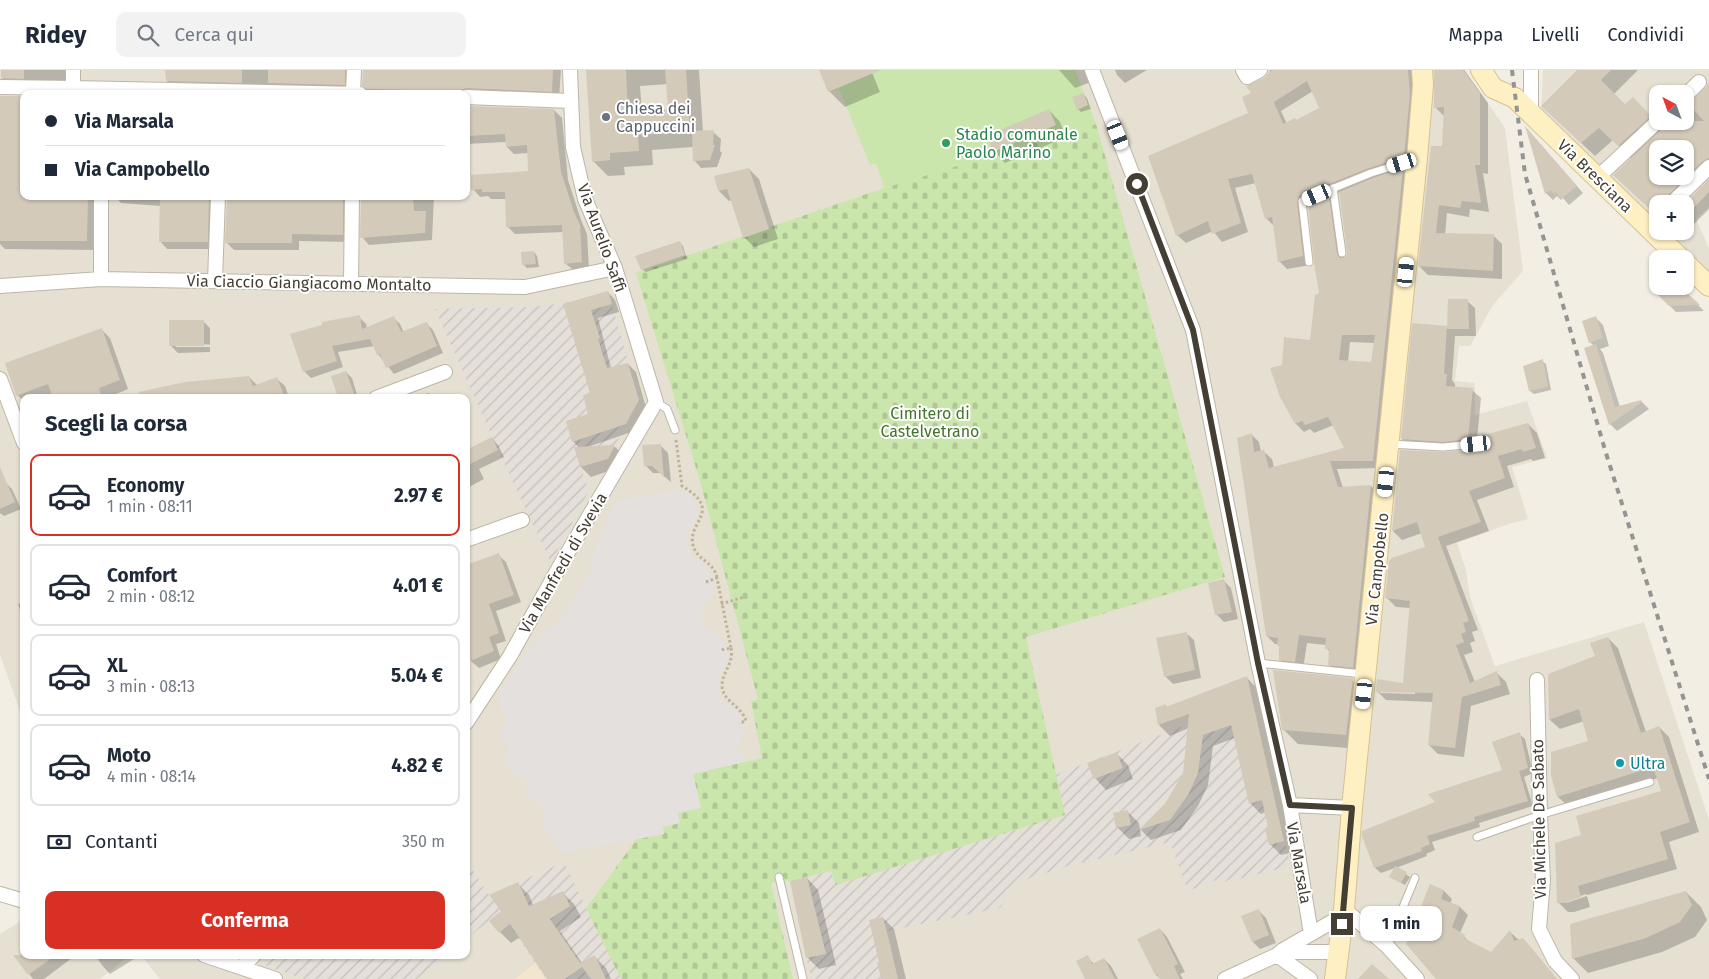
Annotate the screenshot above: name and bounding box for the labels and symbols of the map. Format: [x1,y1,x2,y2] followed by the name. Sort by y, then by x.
[1649,85,1694,130] north arrow
[616,99,695,136] place label: Chiesa dei Cappuccini
[600,111,612,123] marker: Chiesa dei Cappuccini
[1105,118,1130,152] car
[956,125,1078,162] place label: Stadio comunale Paolo Marino
[1554,136,1636,216] street label: Via Bresciana
[940,137,952,149] marker: Stadio comunale Paolo Marino
[1385,151,1418,175] car
[1126,173,1148,195] route start
[574,181,630,295] street label: Via Aurelio Saffi
[1300,182,1333,208] car
[1396,256,1415,288] car
[186,271,432,295] street label: Via Ciaccio Giangiacomo Montalto
[881,404,979,441] park label: Cimitero di Castelvetrano
[1460,435,1491,453] car
[1376,466,1395,498] car
[515,489,611,637] street label: Via Manfredi di Svevia
[1362,512,1392,626] street label: Via Campobello
[1354,678,1373,710] car
[1528,739,1550,899] street label: Via Michele De Sabato
[1630,754,1665,773] place label: Ultra
[1614,757,1626,769] marker: Ultra
[1282,821,1316,905] street label: Via Marsala
[1360,906,1442,942] callout: 1 min
[1331,913,1353,935] route end

